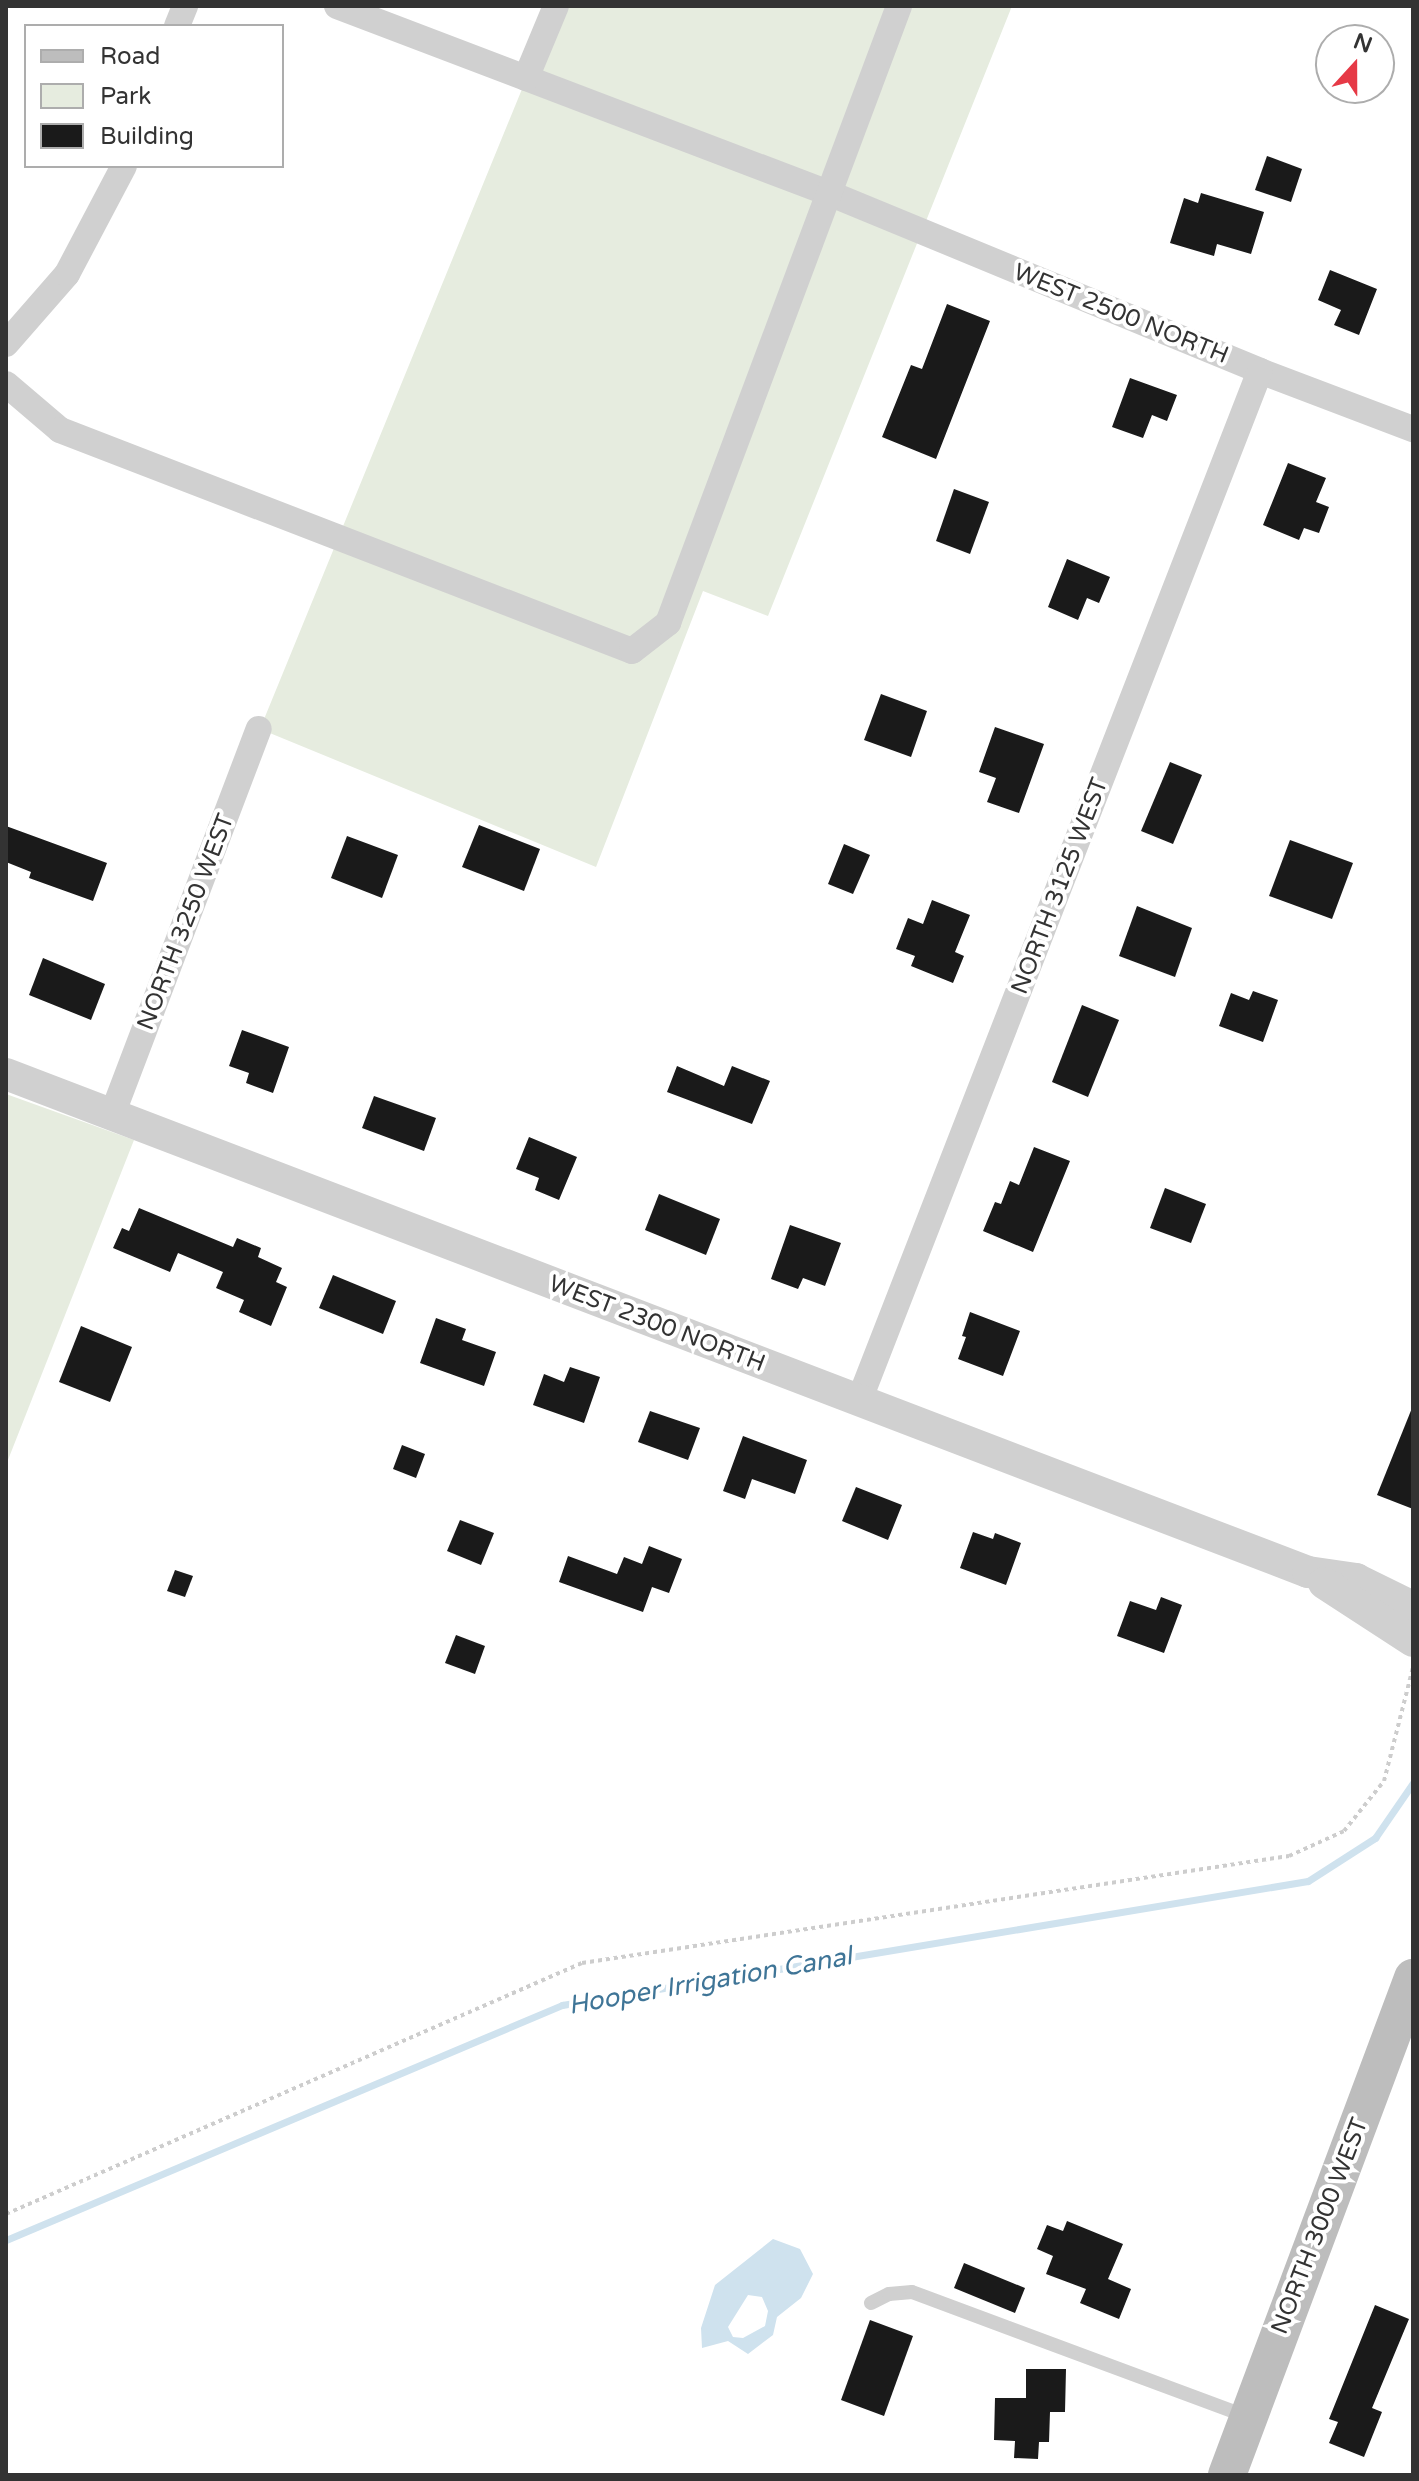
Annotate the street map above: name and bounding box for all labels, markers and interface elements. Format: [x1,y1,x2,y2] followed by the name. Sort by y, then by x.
[24,24,284,168] legend
[1315,24,1395,104] north arrow
[1350,28,1376,59] text: N
[100,42,160,71] text: Road
[100,82,151,111] text: Park
[100,122,194,151] text: Building
[1009,258,1233,370] street label: WEST 2500 NORTH
[1005,774,1115,998] street label: NORTH 3125 WEST
[131,810,241,1034] street label: NORTH 3250 WEST
[545,1269,769,1379] street label: WEST 2300 NORTH
[566,1941,854,2021] water label: Hooper Irrigation Canal
[1265,2114,1375,2338] street label: NORTH 3000 WEST

